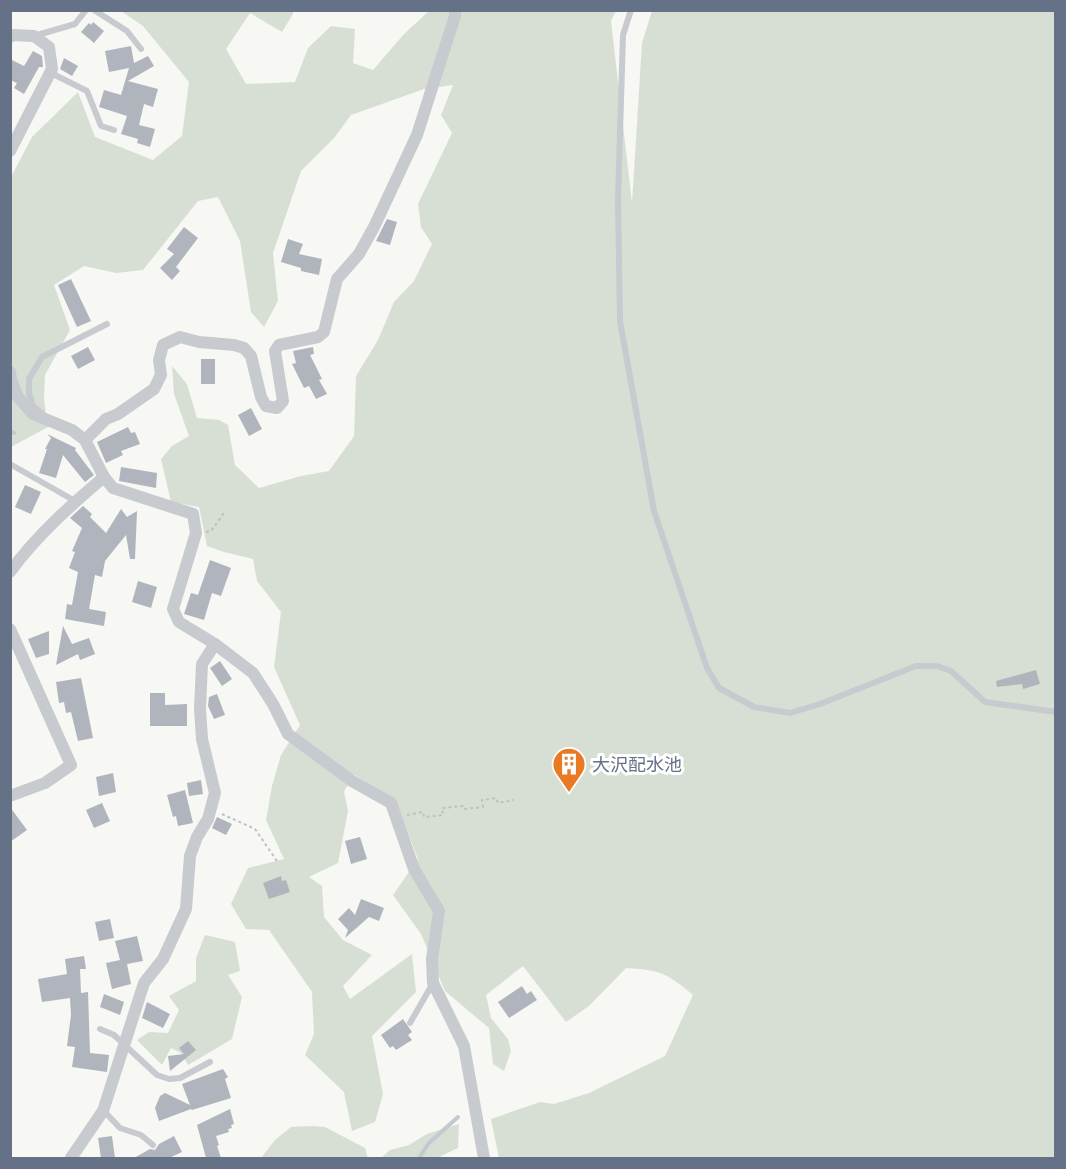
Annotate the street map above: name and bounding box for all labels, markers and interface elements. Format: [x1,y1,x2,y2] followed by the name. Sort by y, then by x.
[551,746,587,793] building icon: 大沢配水池
[592,754,682,775] place label: 大沢配水池

